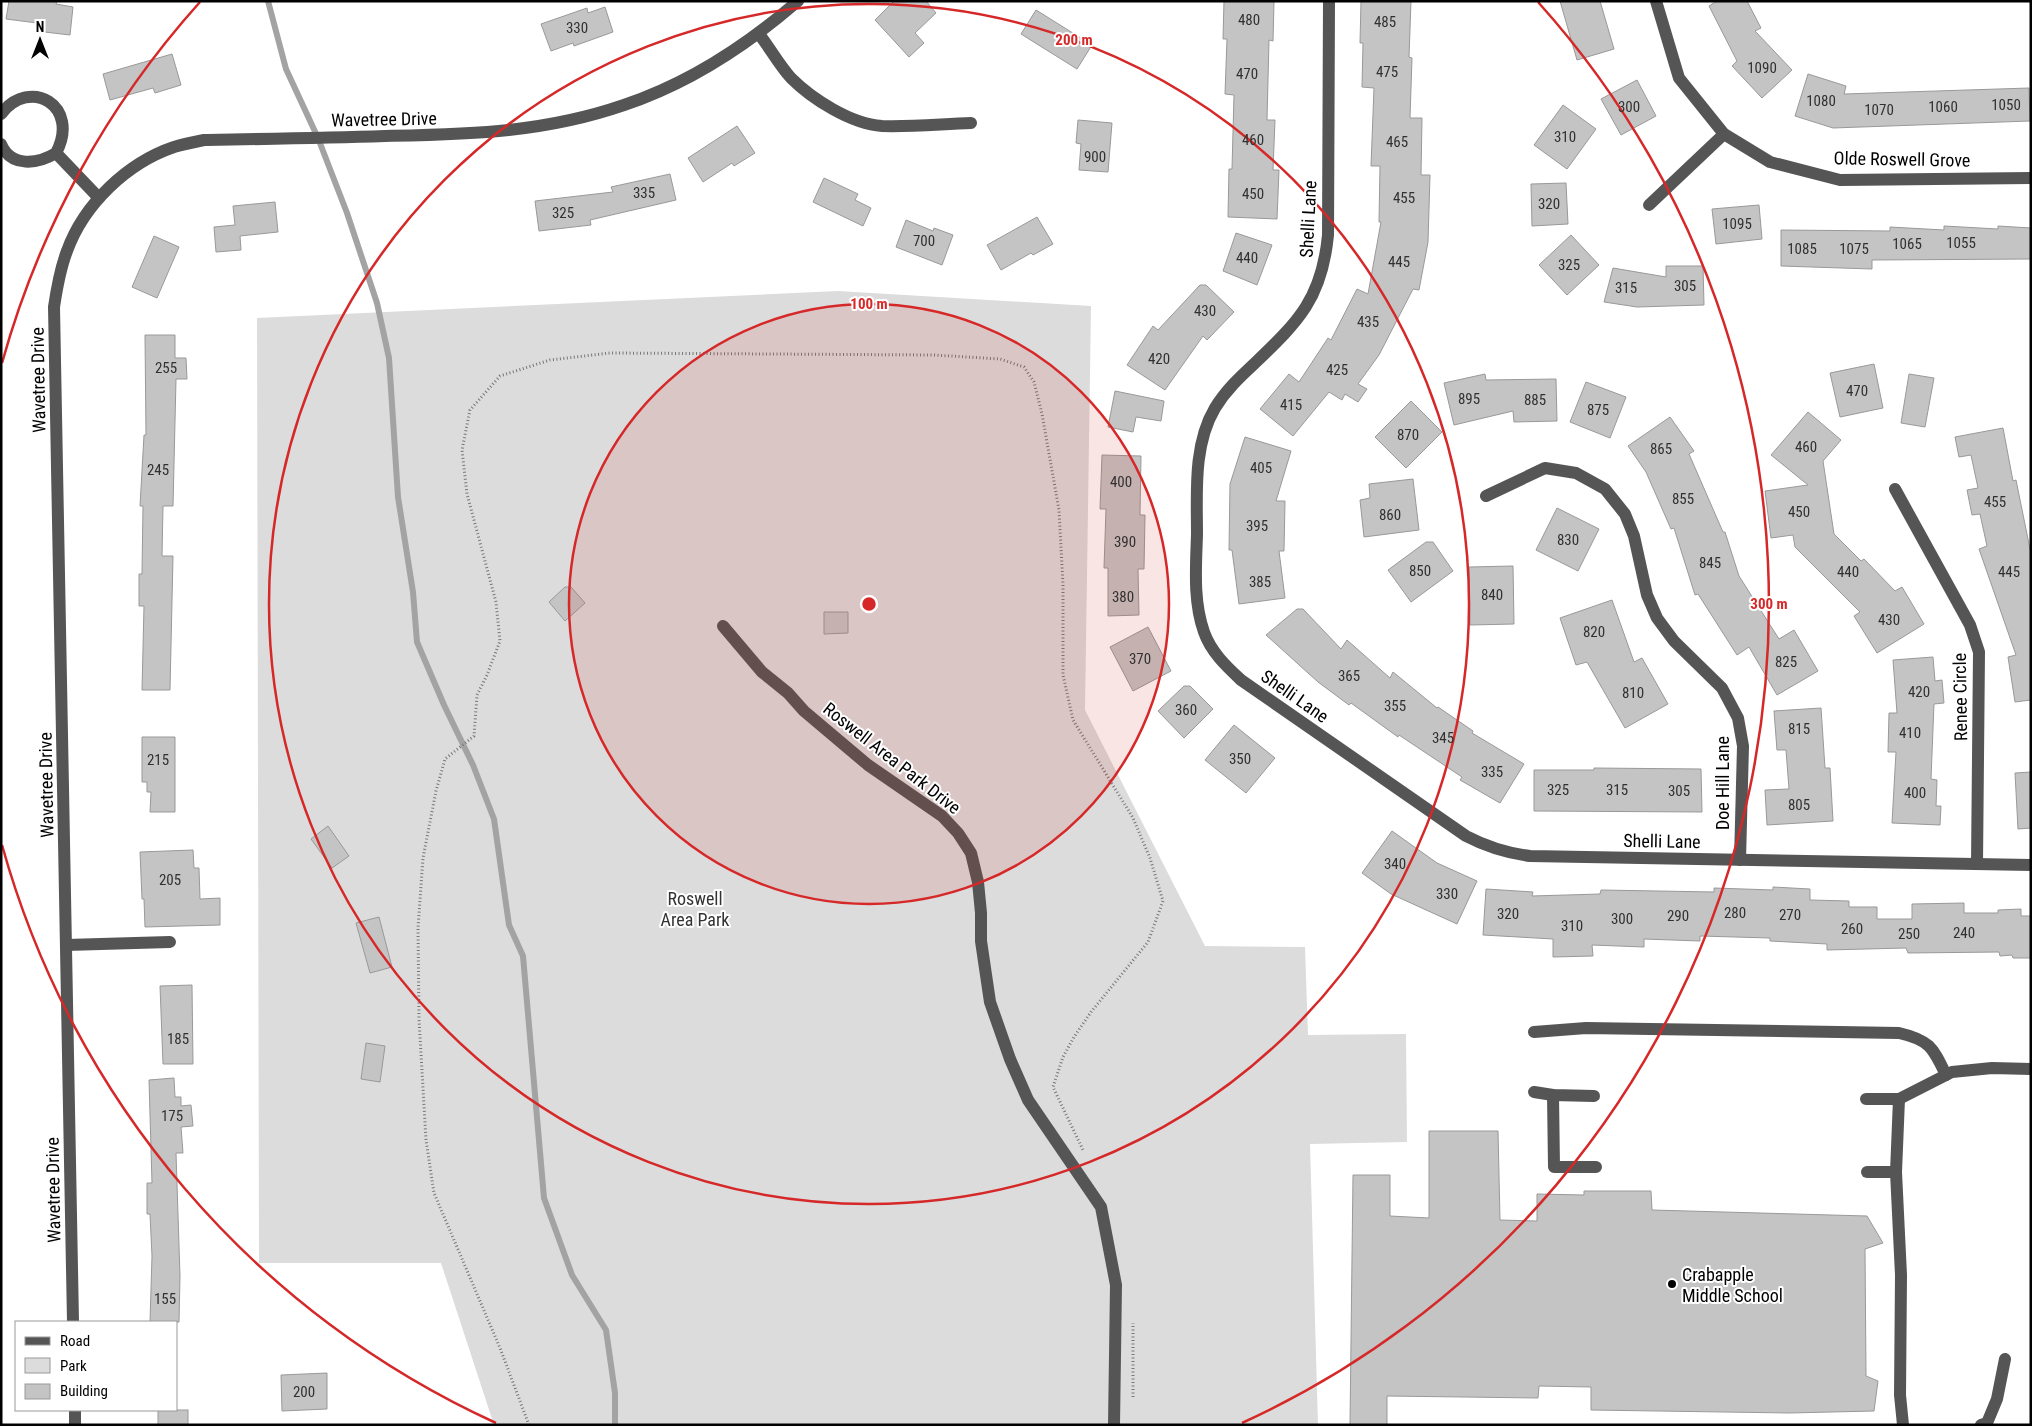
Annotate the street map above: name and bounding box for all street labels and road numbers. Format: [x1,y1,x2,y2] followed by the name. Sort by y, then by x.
[331,108,437,130] street label: Wavetree Drive
[1833,147,1971,171] street label: Olde Roswell Grove
[1295,180,1321,258] street label: Shelli Lane
[27,327,49,433] street label: Wavetree Drive
[1949,653,1971,741] street label: Renee Circle
[1257,665,1333,727] street label: Shelli Lane
[819,698,965,818] street label: Roswell Area Park Drive
[35,732,57,838] street label: Wavetree Drive
[1712,736,1733,830] street label: Doe Hill Lane
[1623,830,1701,852] street label: Shelli Lane
[42,1137,64,1243] street label: Wavetree Drive

